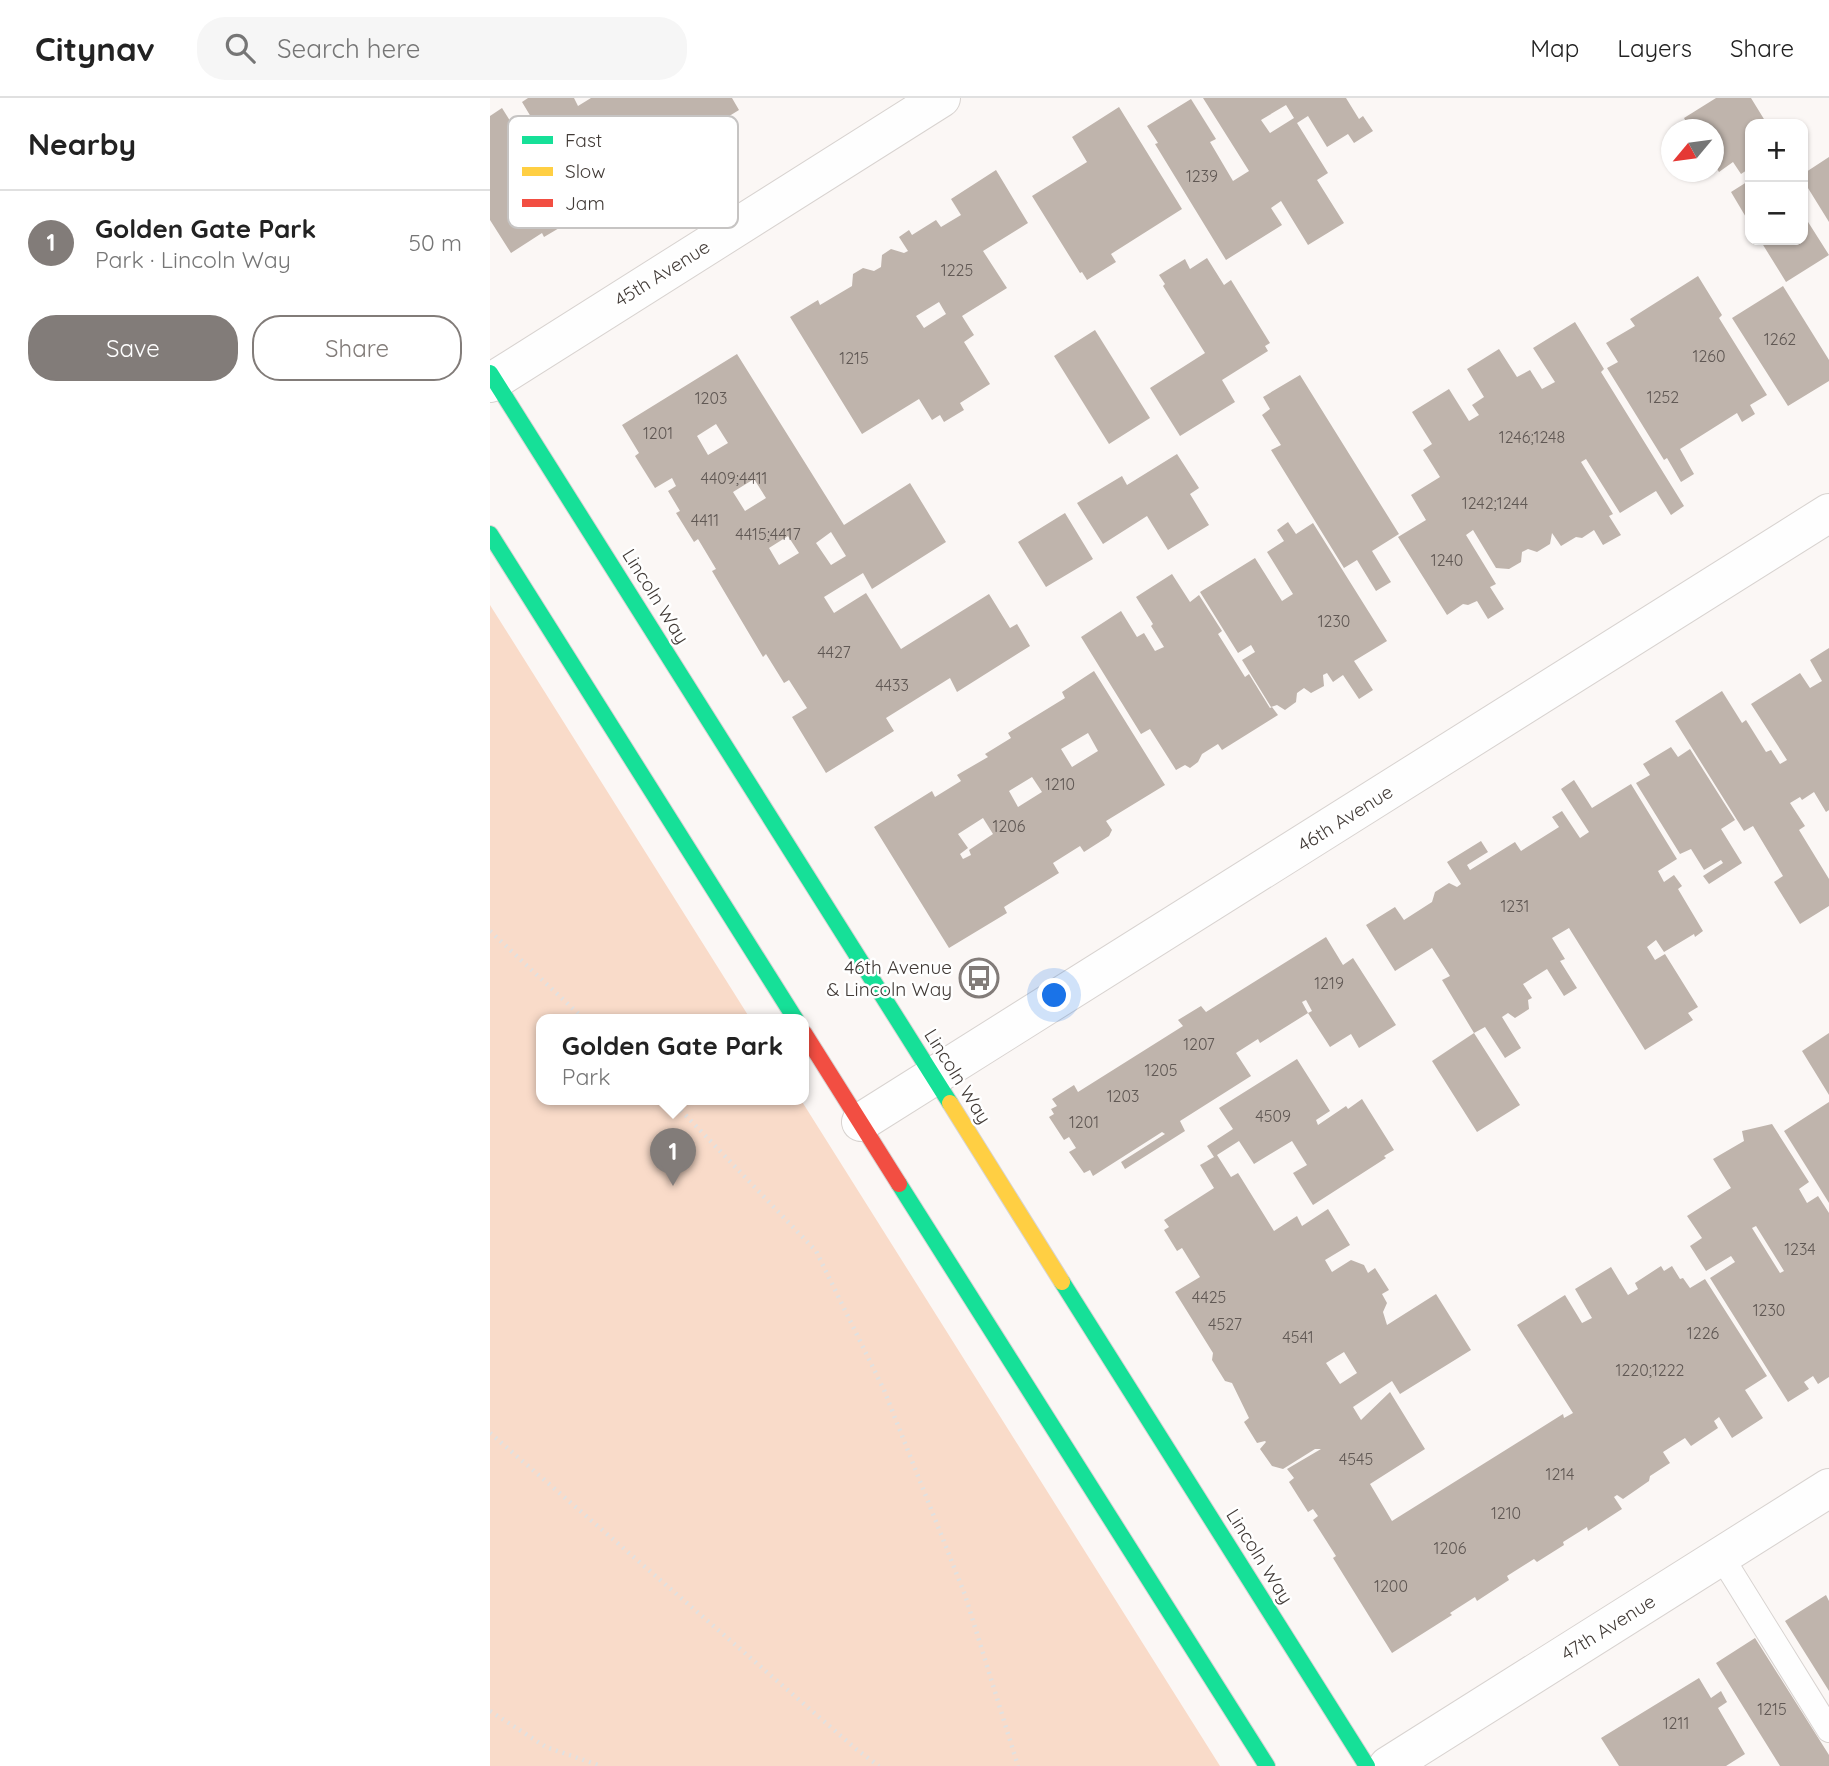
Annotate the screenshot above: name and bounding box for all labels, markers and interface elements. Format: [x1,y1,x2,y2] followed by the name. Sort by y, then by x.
[197,17,687,80] search box
[35,28,155,69] text: Citynav
[221,29,259,67] icon: search
[277,32,420,65] text: Search here
[1530,33,1579,63] text: Map
[1617,33,1692,63] text: Layers
[1730,33,1794,63] text: Share
[508,116,738,228] legend
[1661,119,1724,182] north arrow
[1745,119,1808,245] map controls
[1745,119,1808,182] button: +
[28,125,136,163] text: Nearby
[565,128,602,152] text: Fast
[565,159,606,183] text: Slow
[1186,166,1218,186] house number: 1239
[1745,182,1808,245] button: −
[565,191,605,215] text: Jam
[95,212,316,245] text: Golden Gate Park
[47,228,55,257] text: 1
[409,228,462,257] text: 50 m
[610,234,714,312] street label: 45th Avenue
[95,245,291,274] text: Park · Lincoln Way
[941,260,973,280] house number: 1225
[28,315,238,381] button: Save
[252,315,462,381] button: Share
[1764,329,1796,349] house number: 1262
[1693,346,1725,366] house number: 1260
[839,348,869,368] house number: 1215
[1647,387,1679,407] house number: 1252
[695,388,727,408] house number: 1203
[643,423,673,443] house number: 1201
[1499,427,1565,447] house number: 1246;1248
[700,468,768,488] house number: 4409;4411
[1462,493,1528,513] house number: 1242;1244
[691,510,719,530] house number: 4411
[735,524,801,544] house number: 4415;4417
[617,544,695,648] street label: Lincoln Way
[1431,550,1463,570] house number: 1240
[1318,611,1350,631] house number: 1230
[817,642,851,662] house number: 4427
[875,675,909,695] house number: 4433
[1045,774,1075,794] house number: 1210
[1293,779,1397,857] street label: 46th Avenue
[993,816,1026,836] house number: 1206
[1500,896,1530,916] house number: 1231
[826,955,952,1001] place label: 46th Avenue & Lincoln Way
[958,957,1000,999] bus stop icon: 46th Avenue & Lincoln Way
[1314,973,1344,993] house number: 1219
[1037,978,1071,1012] your location
[536,1014,809,1105] popup
[919,1024,997,1128] street label: Lincoln Way
[562,1029,783,1062] text: Golden Gate Park
[1183,1034,1215,1054] house number: 1207
[1144,1060,1178,1080] house number: 1205
[562,1062,611,1091] text: Park
[1107,1086,1139,1106] house number: 1203
[1255,1106,1291,1126] house number: 4509
[1069,1112,1099,1132] house number: 1201
[650,1128,696,1186] pin: 1
[1784,1239,1816,1259] house number: 1234
[1192,1287,1226,1307] house number: 4425
[1753,1300,1785,1320] house number: 1230
[1208,1314,1242,1334] house number: 4527
[1687,1323,1720,1343] house number: 1226
[1282,1327,1314,1347] house number: 4541
[1616,1360,1685,1380] house number: 1220;1222
[1339,1449,1373,1469] house number: 4545
[1546,1464,1574,1484] house number: 1214
[1491,1503,1521,1523] house number: 1210
[1221,1504,1299,1608] street label: Lincoln Way
[1434,1538,1467,1558] house number: 1206
[1374,1576,1408,1596] house number: 1200
[1556,1589,1660,1665] street label: 47th Avenue
[1757,1699,1787,1719] house number: 1215
[1663,1713,1689,1733] house number: 1211

